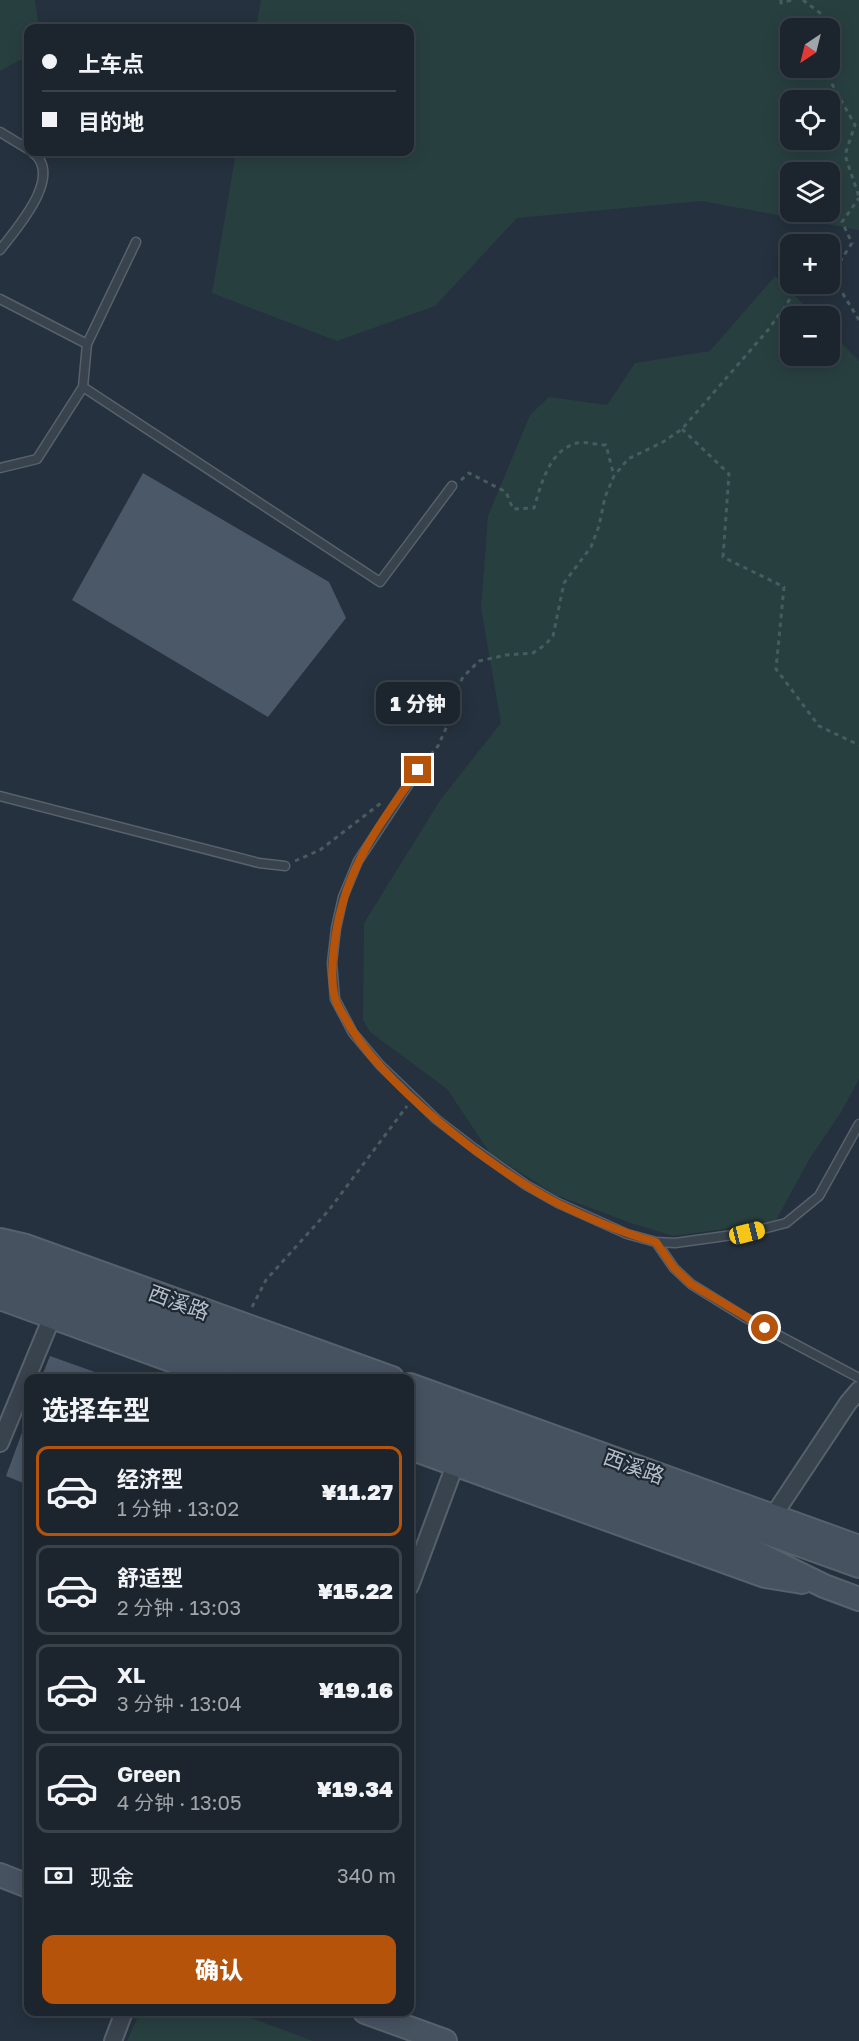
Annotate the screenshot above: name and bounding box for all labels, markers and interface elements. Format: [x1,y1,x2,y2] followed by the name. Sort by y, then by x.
[780,18,840,78] north arrow
[780,18,840,366] map controls
[78,50,144,77] text: 上车点
[780,90,840,150] button: locate
[78,108,144,135] text: 目的地
[780,162,840,222] button: layers
[780,234,840,294] button: +
[780,306,840,366] button: −
[376,683,460,725] callout: 1 分钟
[390,691,446,715] text: 1 分钟
[404,756,431,783] route end
[727,1220,767,1246] car
[145,1279,213,1325] street label: 西溪路
[751,1314,778,1341] route start
[42,1394,150,1426] text: 选择车型
[600,1443,668,1489] street label: 西溪路
[45,1464,99,1518] icon: car
[117,1465,183,1492] text: 经济型
[321,1478,393,1505] text: ¥11.27
[117,1496,239,1520] text: 1 分钟 · 13:02
[45,1563,99,1617] icon: car
[117,1564,183,1591] text: 舒适型
[317,1577,393,1604] text: ¥15.22
[117,1595,241,1619] text: 2 分钟 · 13:03
[117,1661,145,1688] text: XL
[45,1662,99,1716] icon: car
[318,1676,393,1703] text: ¥19.16
[117,1691,242,1715] text: 3 分钟 · 13:04
[117,1760,181,1787] text: Green
[45,1761,99,1815] icon: car
[316,1775,393,1802] text: ¥19.34
[117,1790,242,1814] text: 4 分钟 · 13:05
[42,1859,75,1892] icon: cash
[90,1863,134,1890] text: 现金
[337,1863,396,1887] text: 340 m
[42,1935,396,2004] button: 确认

